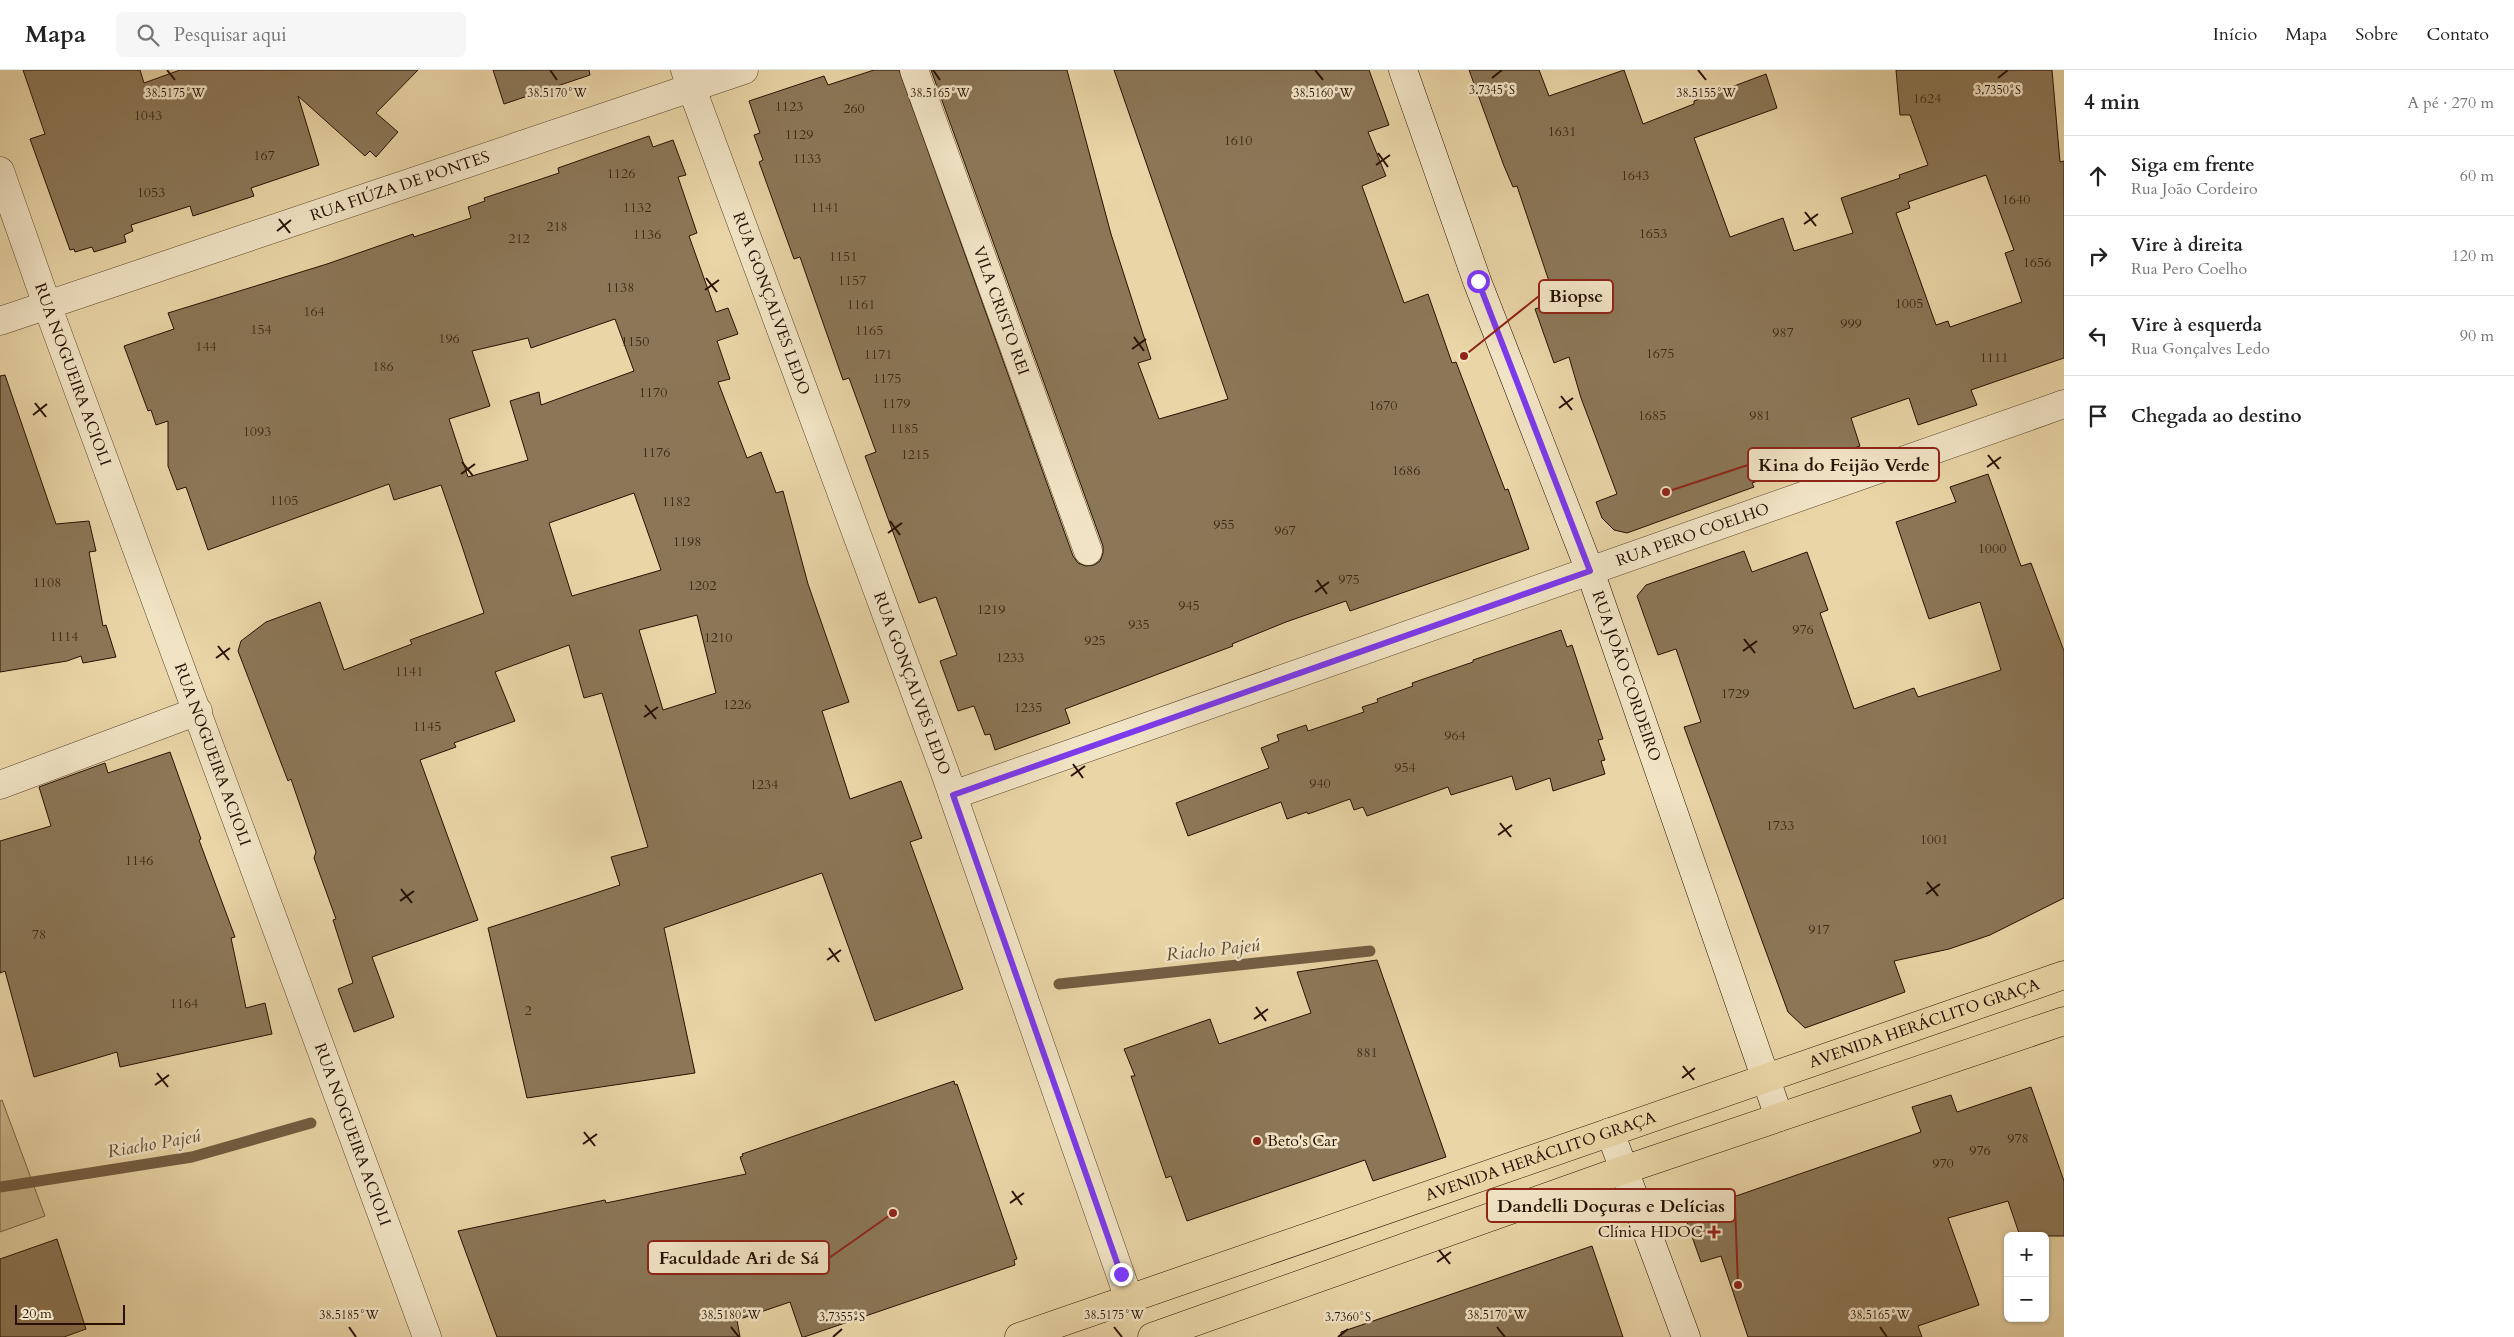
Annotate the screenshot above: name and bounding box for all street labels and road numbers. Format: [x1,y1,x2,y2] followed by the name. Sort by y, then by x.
[307,146,493,227] street label: RUA FIÚZA DE PONTES
[727,209,815,398] street label: RUA GONÇALVES LEDO
[968,243,1035,378] street label: VILA CRISTO REI
[29,280,116,469] street label: RUA NOGUEIRA ACIOLI
[1613,498,1772,572] street label: RUA PERO COELHO
[1587,588,1666,764] street label: RUA JOÃO CORDEIRO
[868,589,956,778] street label: RUA GONÇALVES LEDO
[169,660,256,849] street label: RUA NOGUEIRA ACIOLI
[1806,973,2043,1074] street label: AVENIDA HERÁCLITO GRAÇA
[309,1040,396,1229] street label: RUA NOGUEIRA ACIOLI
[1422,1106,1659,1206] street label: AVENIDA HERÁCLITO GRAÇA

